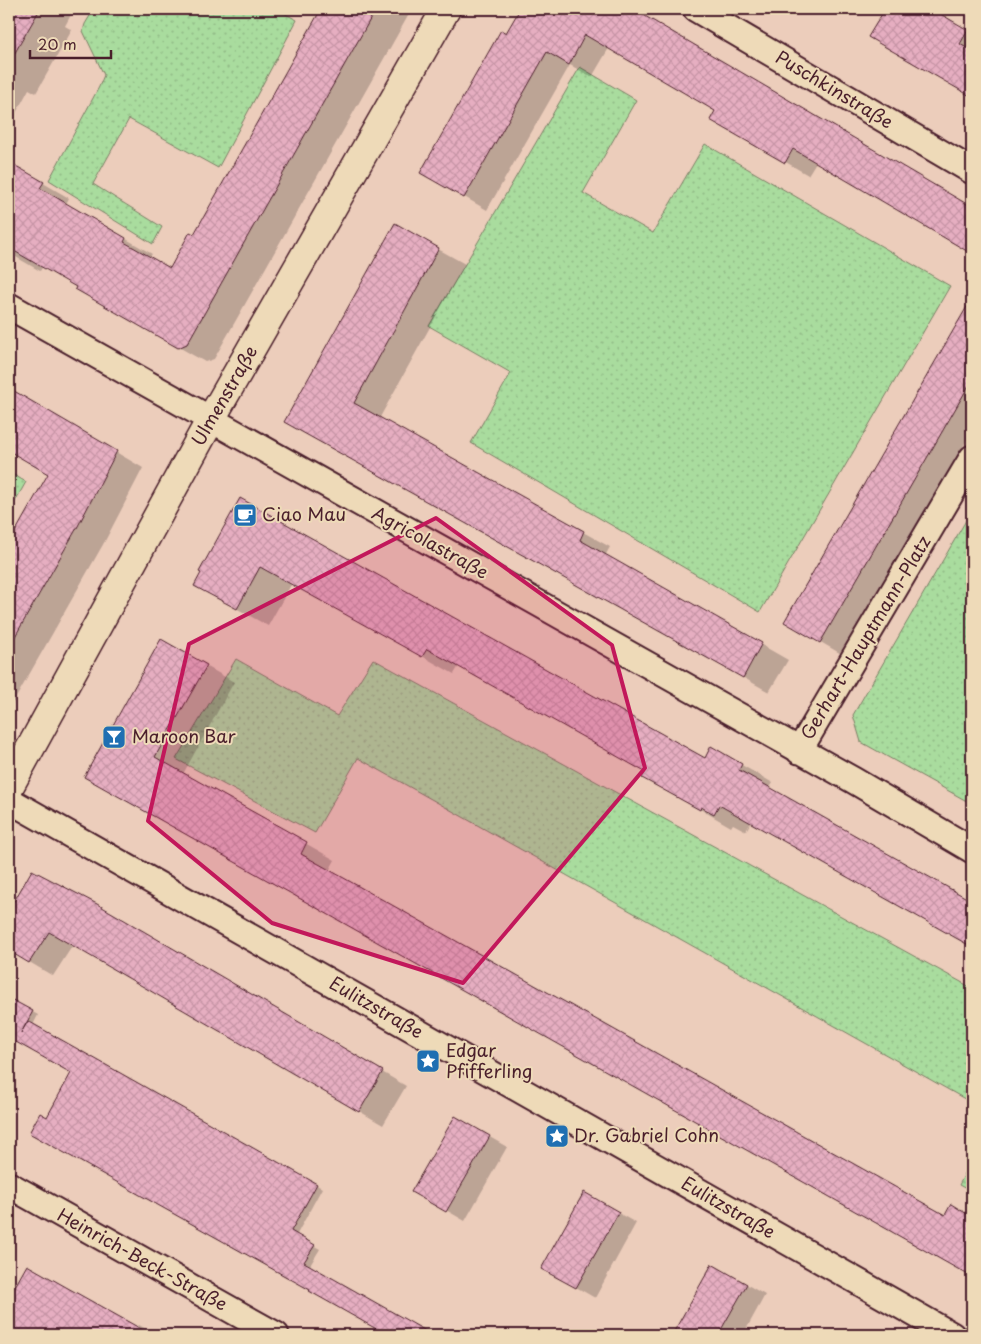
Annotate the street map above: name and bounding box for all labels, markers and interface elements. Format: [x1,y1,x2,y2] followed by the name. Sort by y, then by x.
[30,28,111,60] scale bar
[38,32,77,55] text: 20 m
[771,43,899,135] street label: Puschkinstraße
[184,340,263,450] street label: Ulmenstraße
[368,499,494,585] street label: Agricolastraße
[262,500,346,527] place label: Ciao Mau
[232,502,258,528] cafe icon: Ciao Mau
[793,530,937,744] street label: Gerhart-Hauptmann-Platz
[132,722,236,749] place label: Maroon Bar
[101,724,127,750] bar icon: Maroon Bar
[325,969,429,1045] street label: Eulitzstraße
[446,1036,532,1084] place label: Edgar Pfifferling
[415,1048,441,1074] place icon: Edgar Pfifferling
[574,1121,719,1148] place label: Dr. Gabriel Cohn
[544,1123,570,1149] place icon: Dr. Gabriel Cohn
[677,1169,781,1245] street label: Eulitzstraße
[53,1201,233,1317] street label: Heinrich-Beck-Straße

